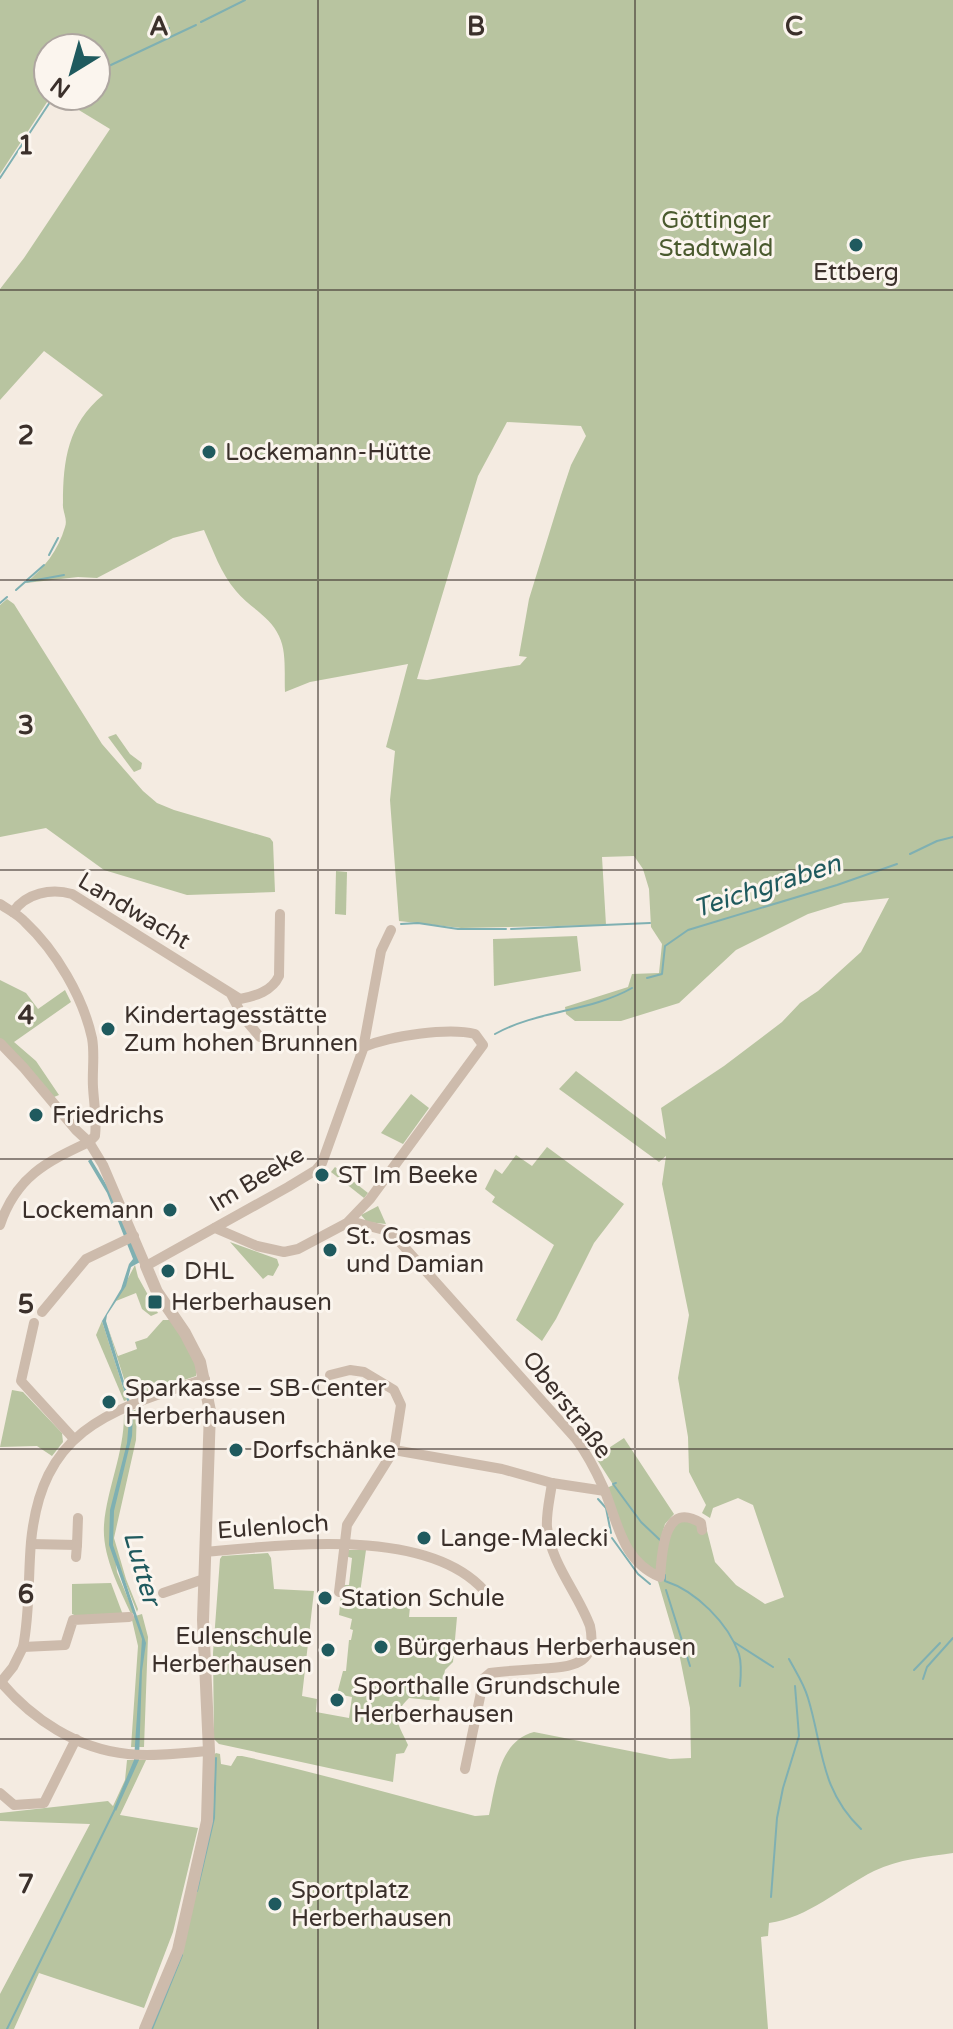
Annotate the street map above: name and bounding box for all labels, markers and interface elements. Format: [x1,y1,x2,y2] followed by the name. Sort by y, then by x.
[149,11,169,42] text: A
[467,11,485,42] text: B
[785,11,803,42] text: C
[32,32,112,112] north arrow
[46,71,75,103] text: N
[18,130,34,161] text: 1
[659,206,773,263] park label: Göttinger Stadtwald
[847,236,865,254] marker: Ettberg
[813,258,899,287] place label: Ettberg
[18,420,34,451] text: 2
[225,438,431,467] place label: Lockemann-Hütte
[200,443,218,461] marker: Lockemann-Hütte
[18,710,34,741] text: 3
[689,847,846,924] water label: Teichgraben
[73,866,195,956] street label: Landwacht
[18,1000,34,1031] text: 4
[124,1001,358,1058] place label: Kindertagesstätte Zum hohen Brunnen
[99,1020,117,1038] marker: Kindertagesstätte Zum hohen Brunnen
[52,1101,164,1130] place label: Friedrichs
[27,1106,45,1124] marker: Friedrichs
[205,1140,309,1218] street label: Im Beeke
[338,1161,478,1190] place label: ST Im Beeke
[313,1166,331,1184] marker: ST Im Beeke
[22,1196,154,1225] place label: Lockemann
[161,1201,179,1219] marker: Lockemann
[346,1222,484,1279] place label: St. Cosmas und Damian
[321,1241,339,1259] marker: St. Cosmas und Damian
[184,1257,234,1286] place label: DHL
[159,1262,177,1280] marker: DHL
[171,1288,332,1317] place label: Herberhausen
[18,1289,34,1320] text: 5
[146,1293,164,1311] marker: Herberhausen
[516,1345,618,1465] street label: Oberstraße
[125,1374,387,1431] place label: Sparkasse – SB-Center Herberhausen
[100,1393,118,1411] marker: Sparkasse – SB-Center Herberhausen
[252,1436,396,1465] place label: Dorfschänke
[227,1441,245,1459] marker: Dorfschänke
[216,1509,330,1545] street label: Eulenloch
[440,1524,609,1553] place label: Lange-Malecki
[117,1528,168,1611] water label: Lutter
[415,1529,433,1547] marker: Lange-Malecki
[18,1579,34,1610] text: 6
[341,1584,505,1613] place label: Station Schule
[316,1589,334,1607] marker: Station Schule
[151,1622,312,1679] place label: Eulenschule Herberhausen
[397,1633,696,1662] place label: Bürgerhaus Herberhausen
[372,1638,390,1656] marker: Bürgerhaus Herberhausen
[319,1641,337,1659] marker: Eulenschule Herberhausen
[353,1672,620,1729] place label: Sporthalle Grundschule Herberhausen
[328,1691,346,1709] marker: Sporthalle Grundschule Herberhausen
[18,1869,34,1900] text: 7
[291,1876,452,1933] place label: Sportplatz Herberhausen
[266,1895,284,1913] marker: Sportplatz Herberhausen

